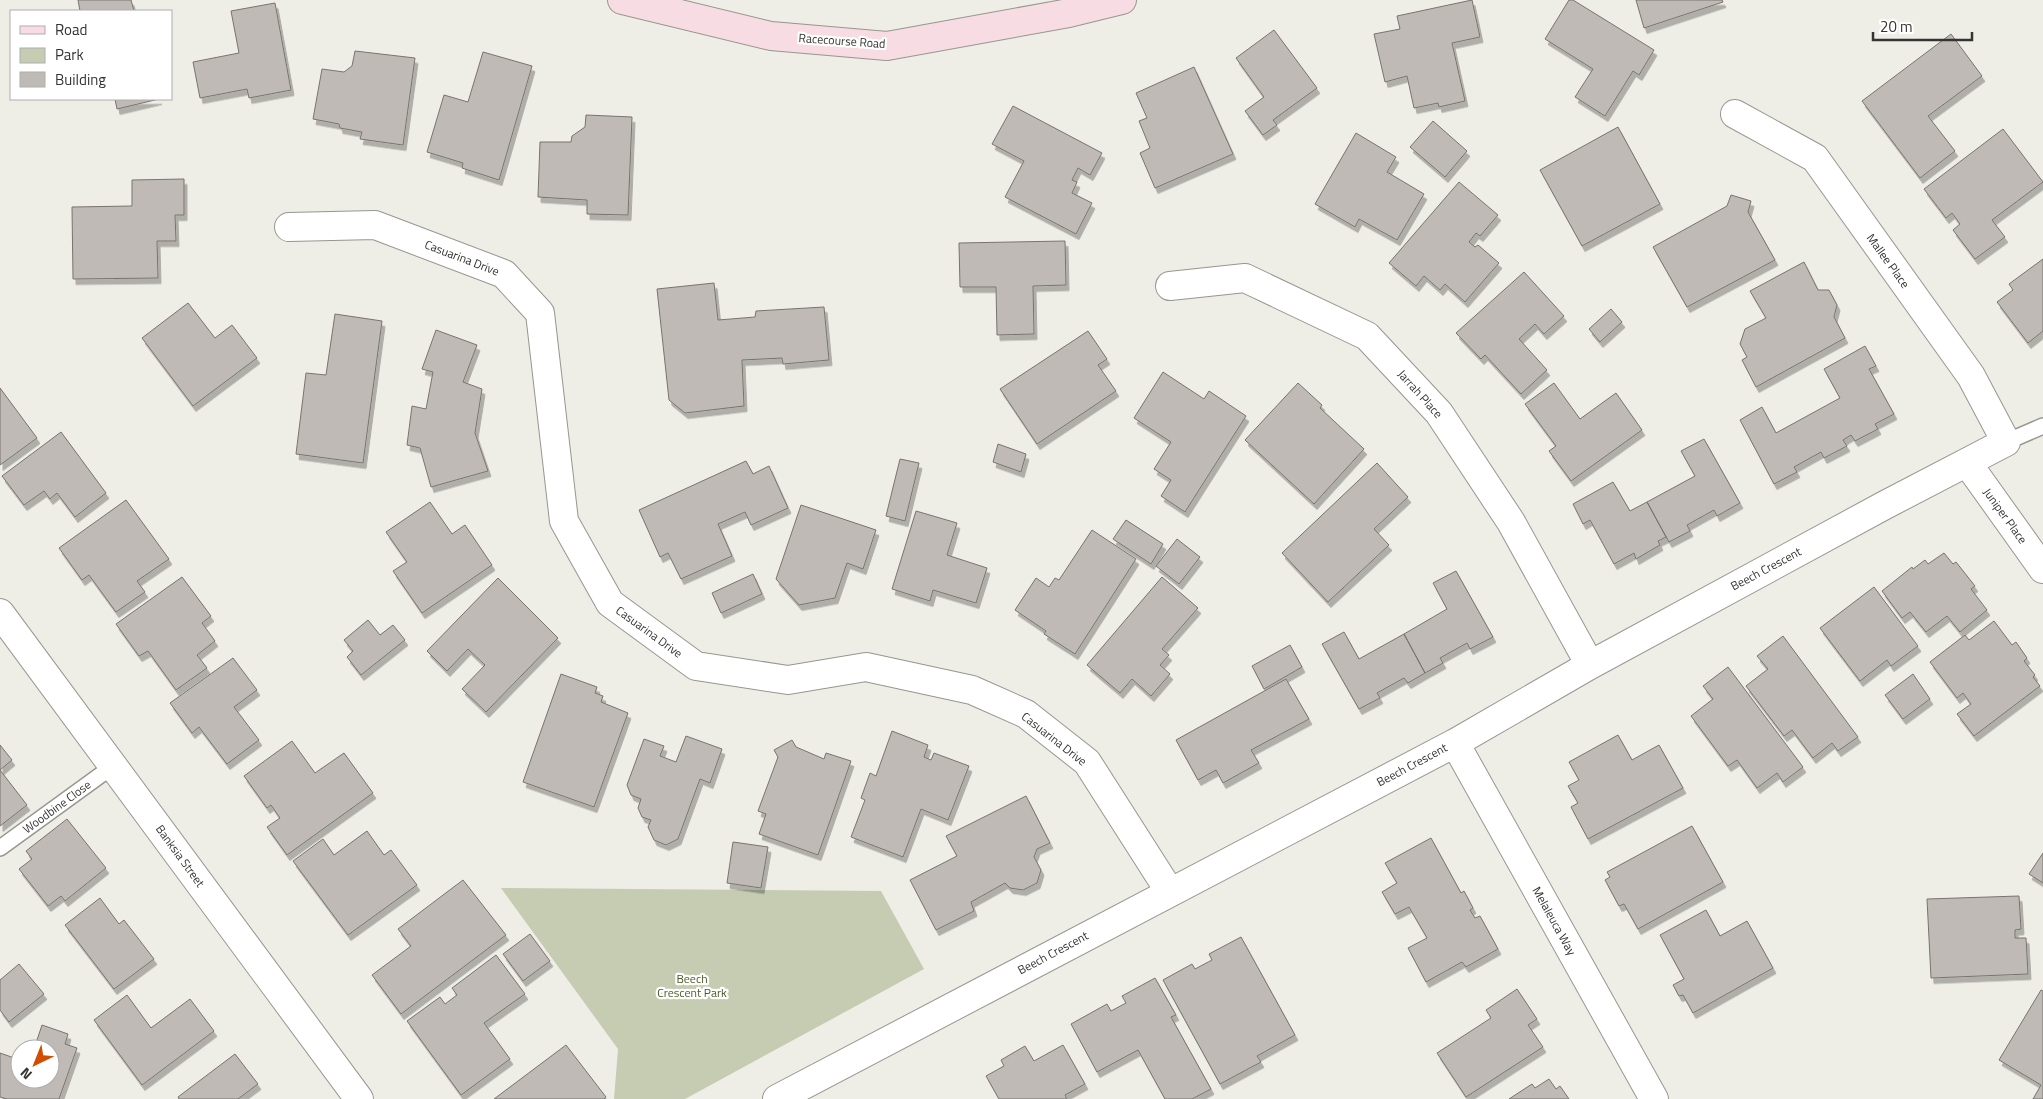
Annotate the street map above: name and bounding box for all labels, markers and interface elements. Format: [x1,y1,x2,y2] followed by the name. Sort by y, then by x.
[10,10,172,100] legend
[1873,10,1972,42] scale bar
[1880,15,1913,38] text: 20 m
[55,18,87,41] text: Road
[798,28,886,53] street label: Racecourse Road
[55,43,84,66] text: Park
[55,68,106,91] text: Building
[1862,229,1915,292] street label: Mallee Place
[422,235,502,280] street label: Casuarina Drive
[1393,365,1448,422] street label: Jarrah Place
[1979,484,2032,548] street label: Juniper Place
[1727,542,1805,595] street label: Beech Crescent
[612,601,687,662] street label: Casuarina Drive
[1017,707,1091,770] street label: Casuarina Drive
[1373,738,1451,791] street label: Beech Crescent
[18,775,95,838] street label: Woodbine Close
[151,820,210,892] street label: Banksia Street
[1528,883,1581,959] street label: Melaleuca Way
[1014,926,1092,979] street label: Beech Crescent
[657,969,727,1002] park label: Beech Crescent Park
[10,1039,60,1089] north arrow
[15,1063,37,1085] text: N

